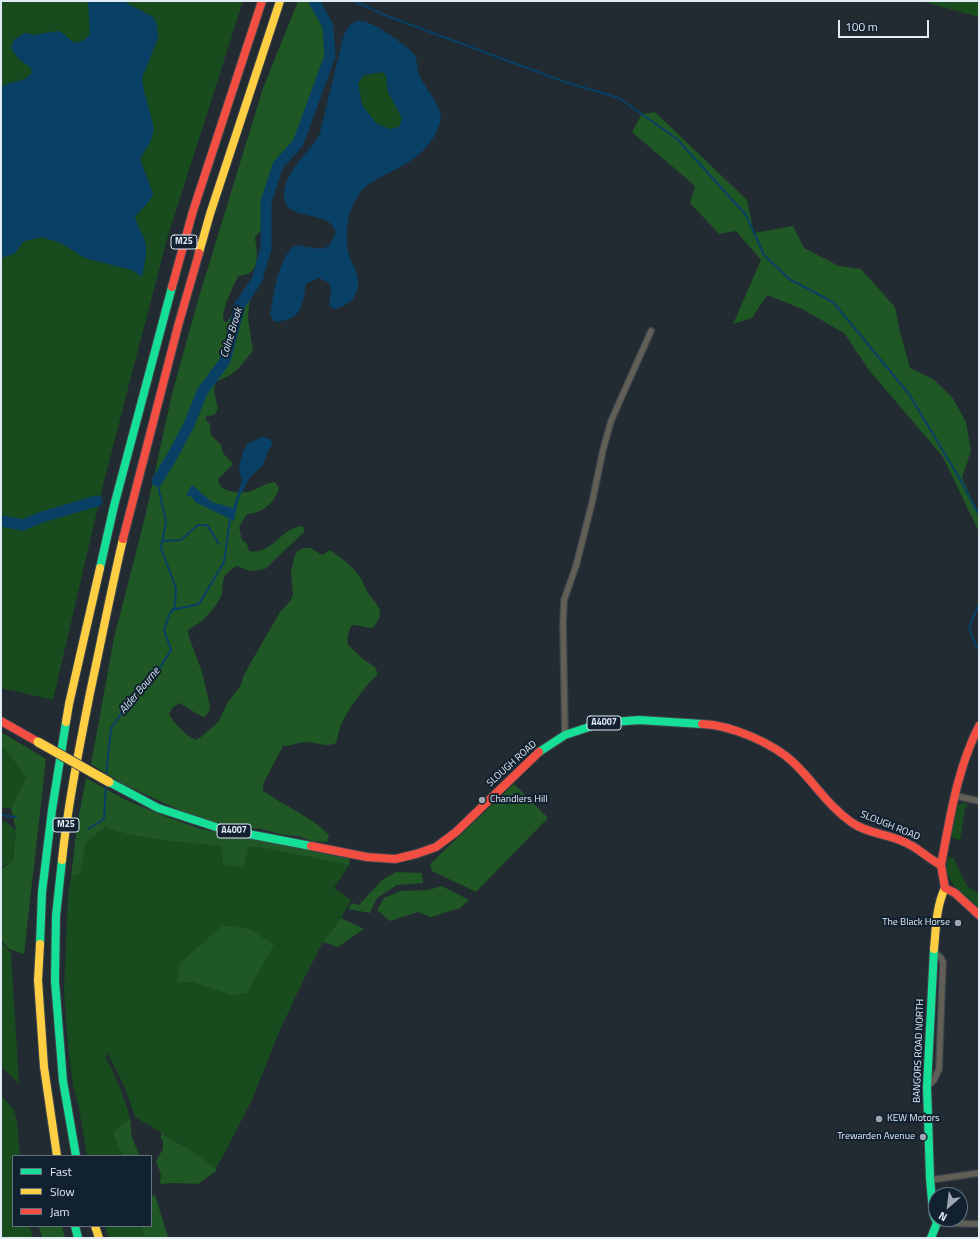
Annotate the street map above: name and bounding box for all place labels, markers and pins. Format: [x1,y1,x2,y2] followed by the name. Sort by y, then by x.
[490,794,548,806] place label: Chandlers Hill
[477,795,487,805] marker: Chandlers Hill
[882,917,950,929] place label: The Black Horse
[953,918,963,928] marker: The Black Horse
[887,1113,940,1125] place label: KEW Motors
[874,1114,884,1124] marker: KEW Motors
[837,1131,915,1143] place label: Trewarden Avenue
[918,1132,928,1142] marker: Trewarden Avenue

